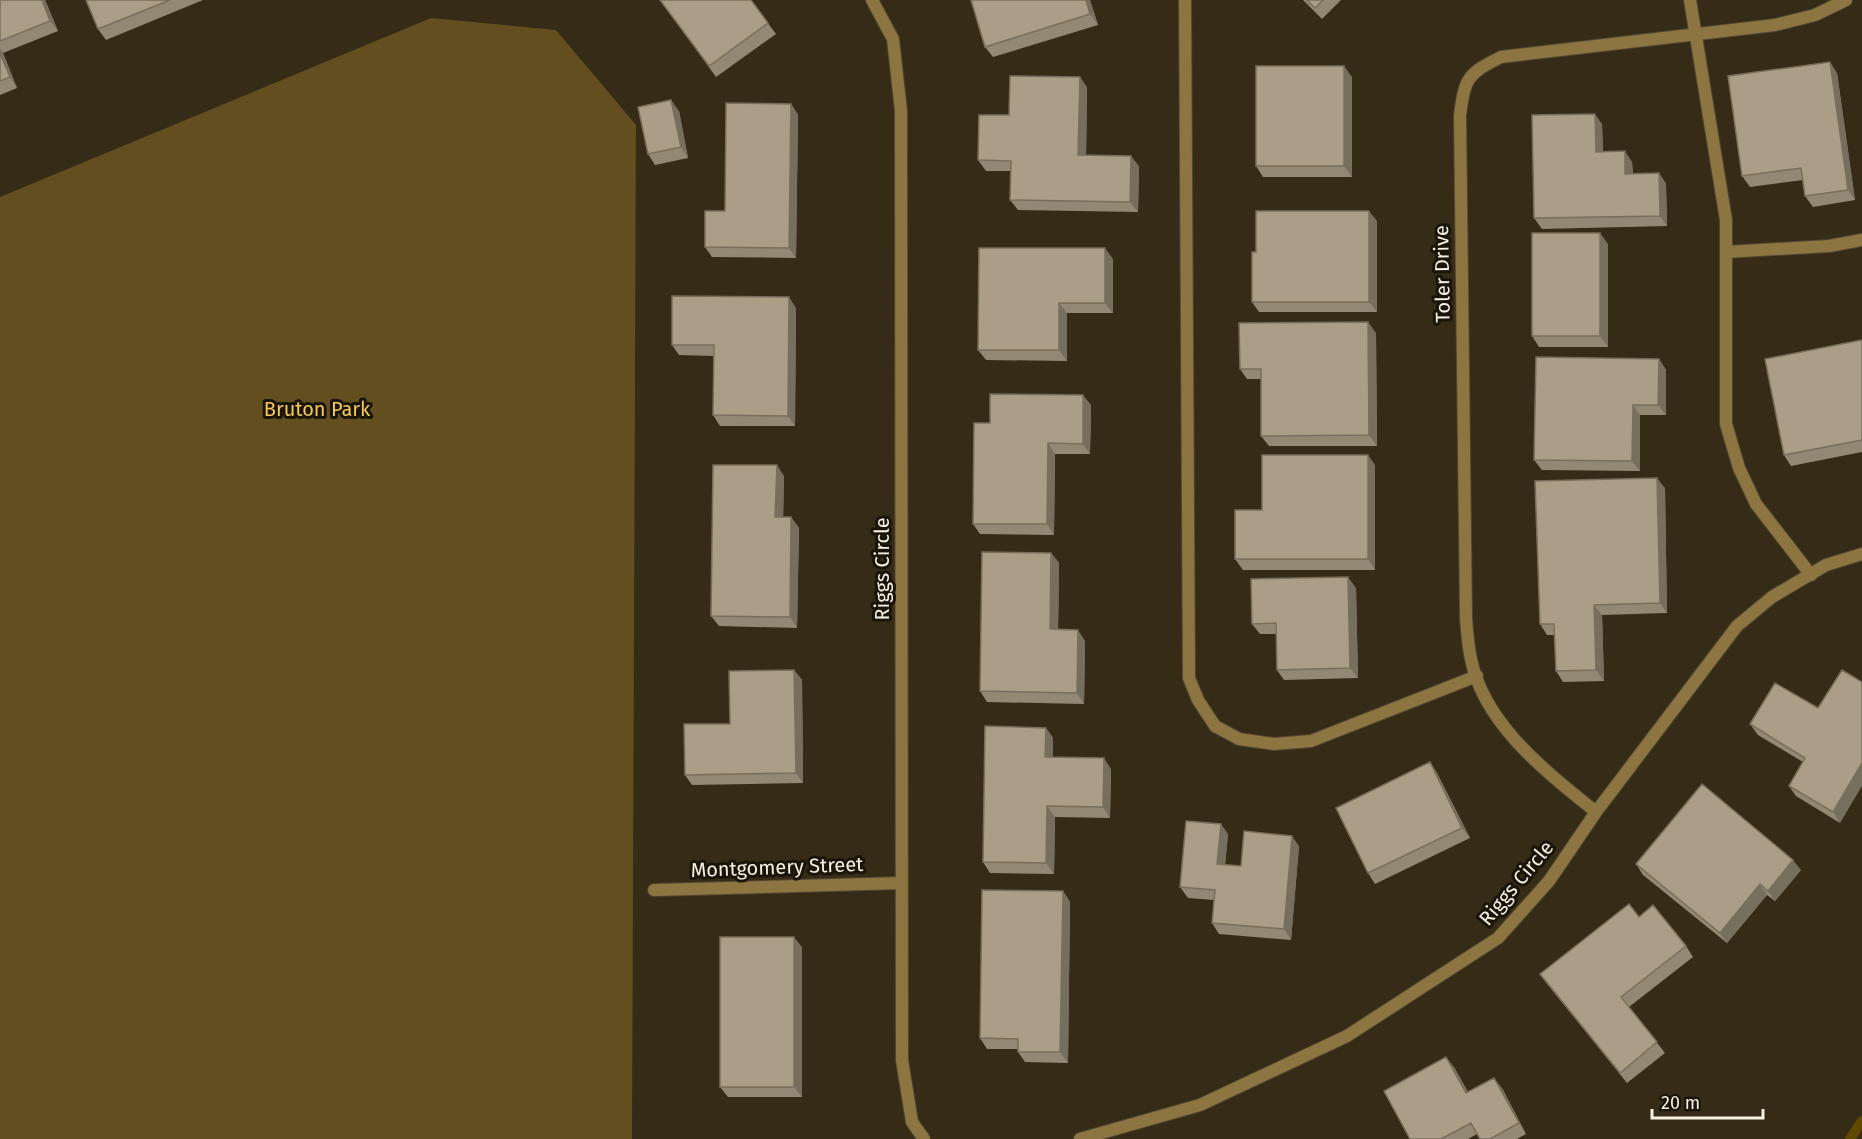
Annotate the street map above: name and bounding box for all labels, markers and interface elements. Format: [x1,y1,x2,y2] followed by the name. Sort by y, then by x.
[1429,225,1455,323] street label: Toler Drive
[264,397,371,421] park label: Bruton Park
[870,517,894,621] street label: Riggs Circle
[1474,836,1558,930] street label: Riggs Circle
[690,852,865,882] street label: Montgomery Street
[1652,1082,1763,1120] scale bar
[1661,1092,1700,1114] text: 20 m

